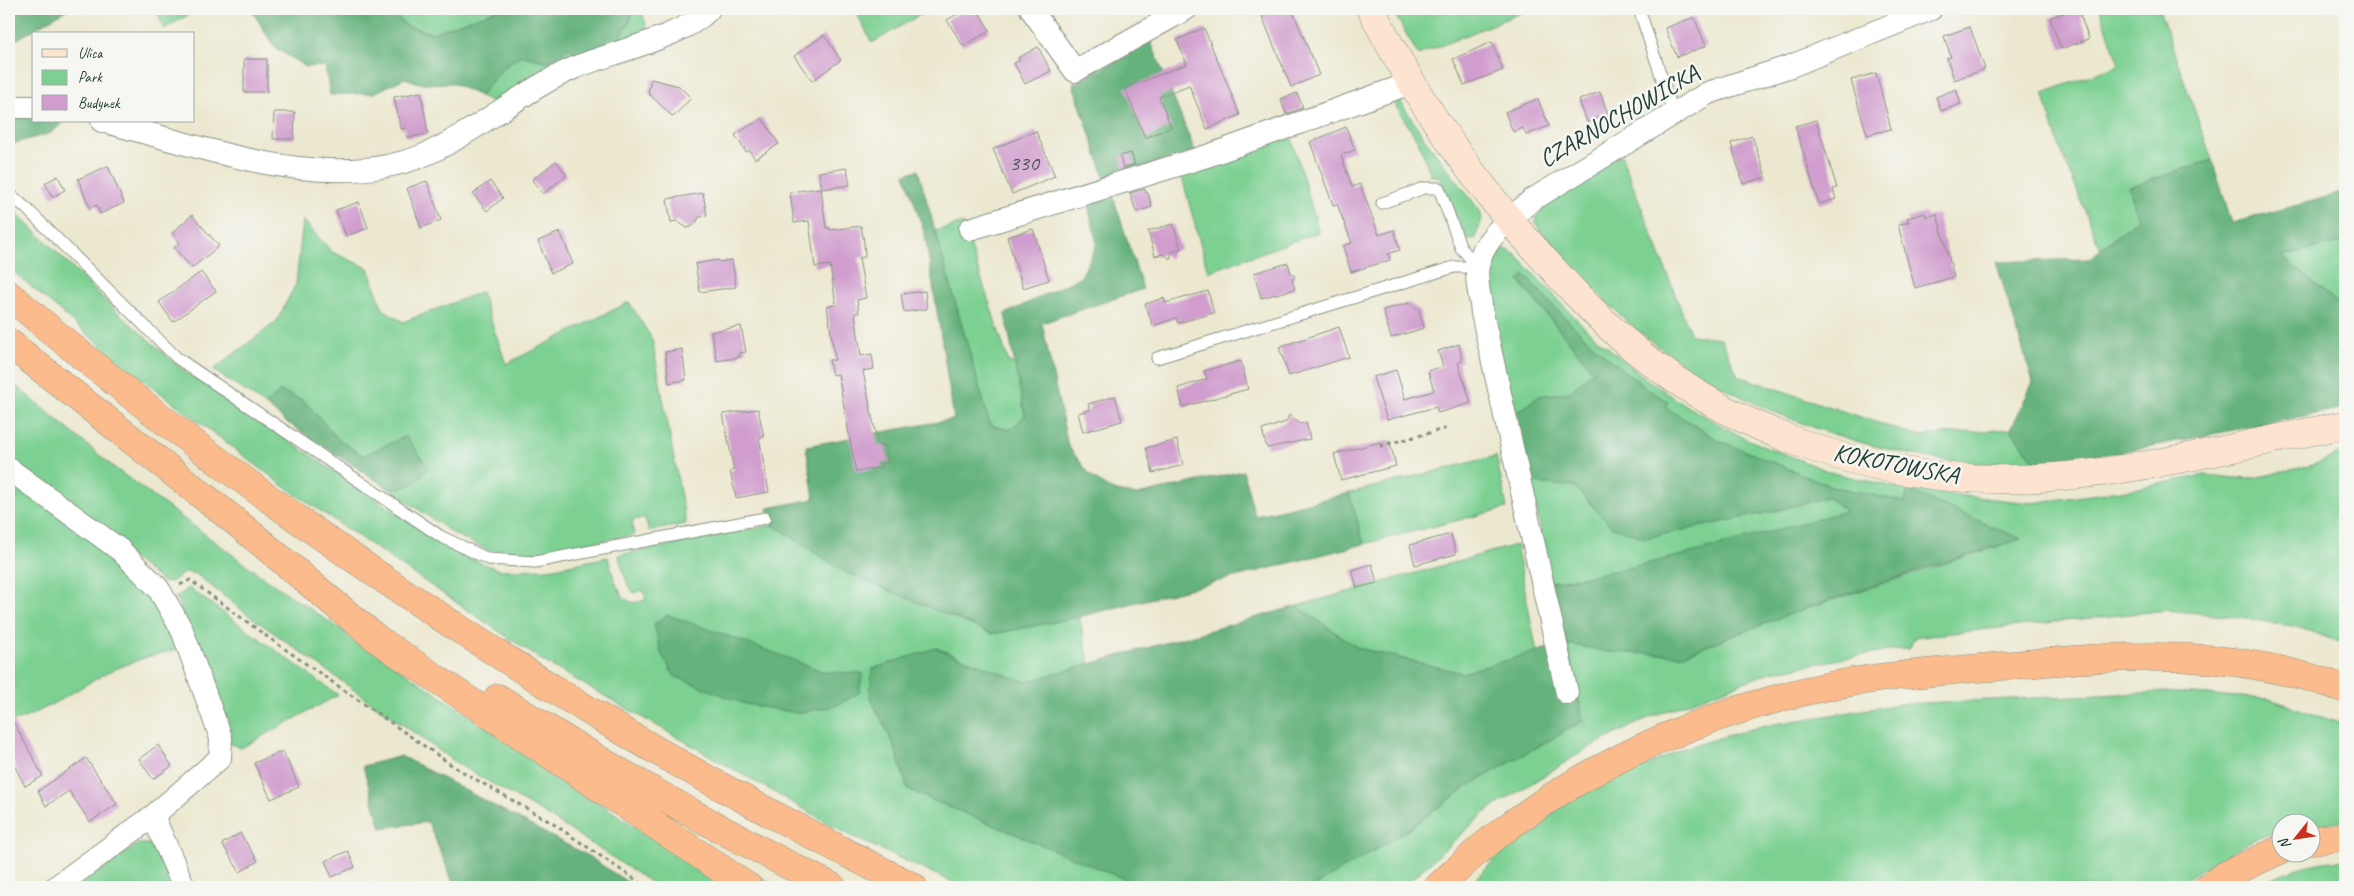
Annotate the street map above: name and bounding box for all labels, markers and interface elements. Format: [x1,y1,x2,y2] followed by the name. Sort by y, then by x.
[32,32,195,122] legend
[78,44,103,63] text: Ulica
[1533,57,1705,175] street label: CZARNOCHOWICKA
[78,68,103,87] text: Park
[78,94,121,113] text: Budynek
[1009,149,1041,177] house number: 330
[1831,436,1963,492] street label: KOKOTOWSKA
[2272,814,2322,864] north arrow
[2274,834,2295,852] text: N

